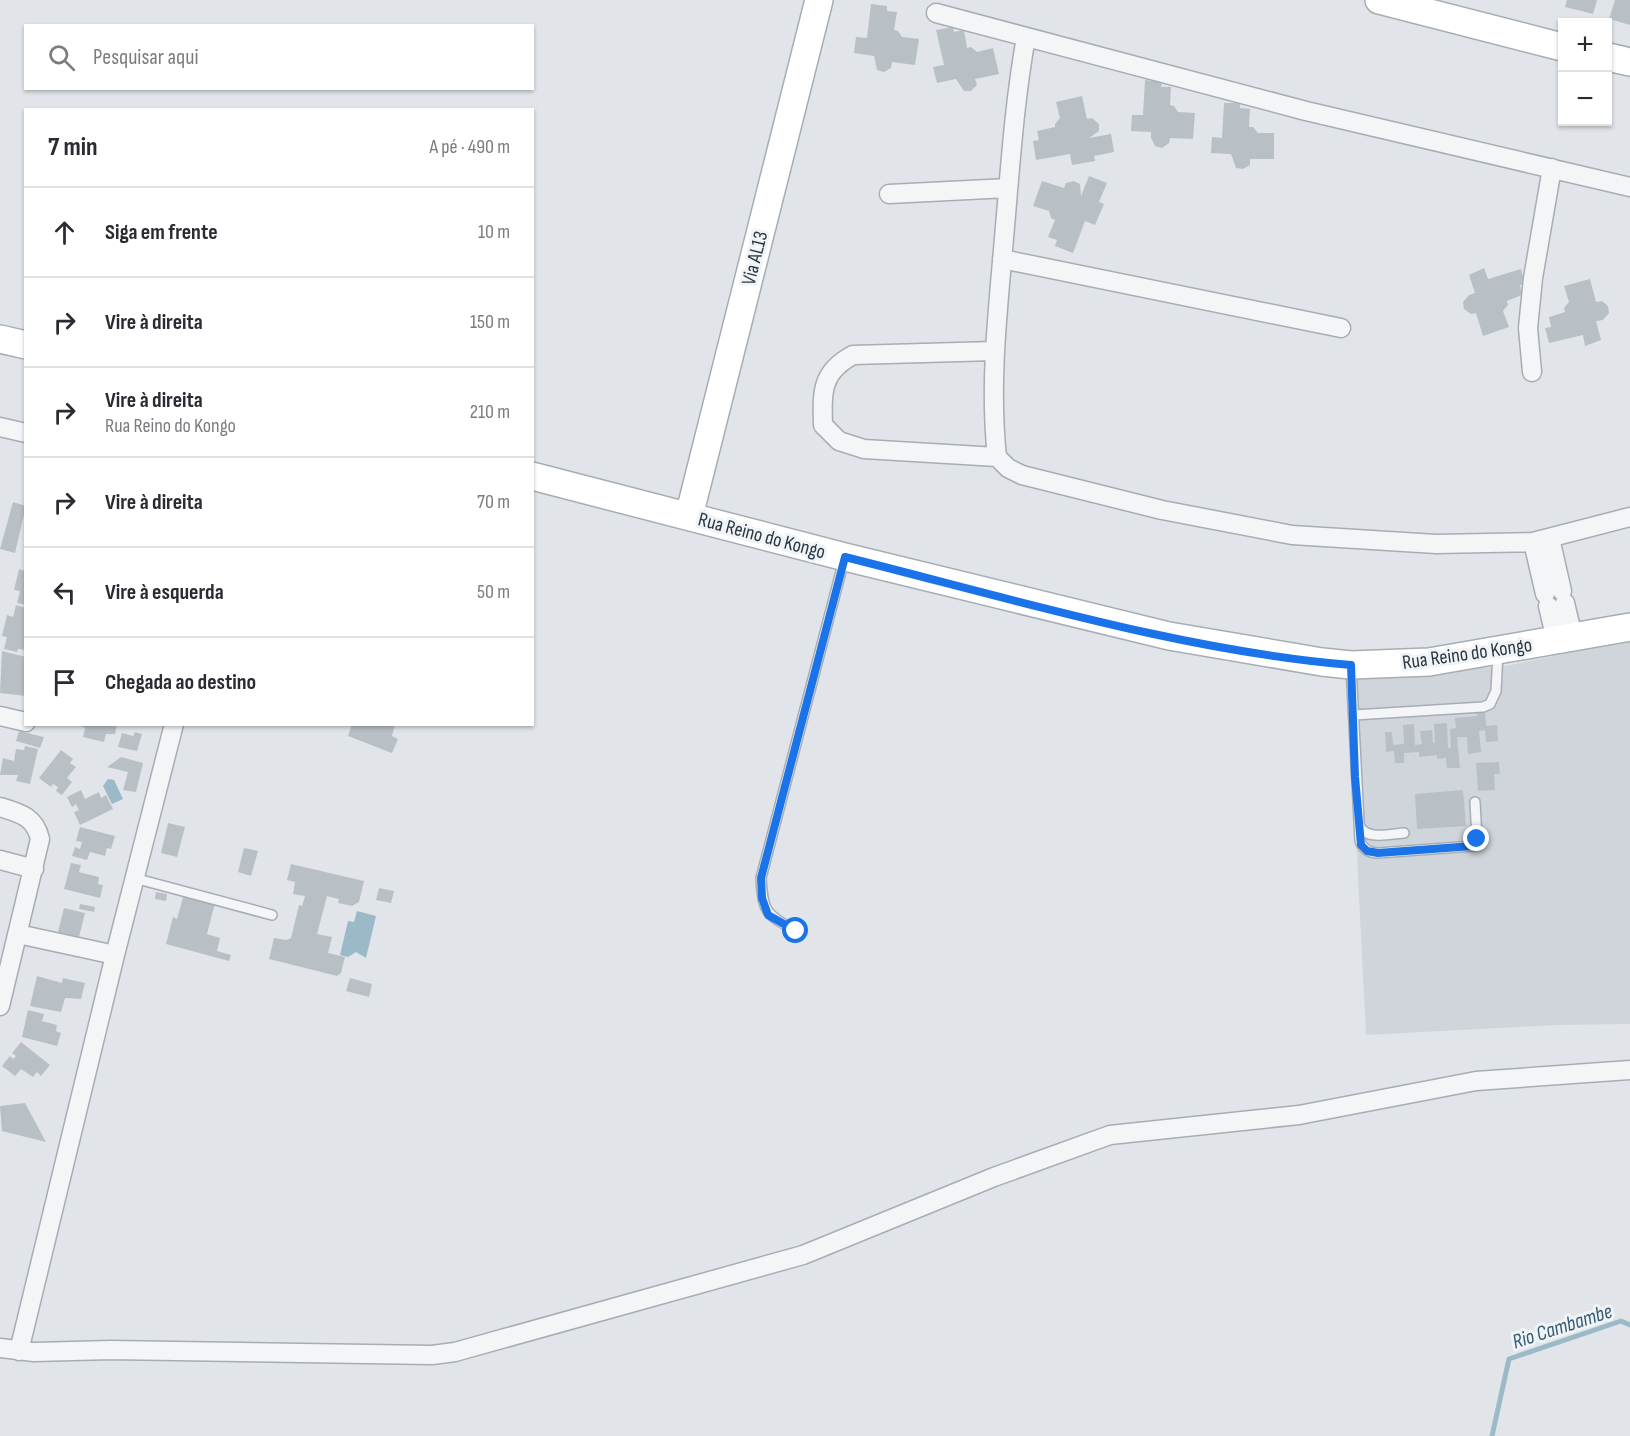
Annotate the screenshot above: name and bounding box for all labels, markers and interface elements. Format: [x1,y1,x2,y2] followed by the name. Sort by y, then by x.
[1558,18,1612,126] map controls
[1558,18,1612,72] button: +
[24,24,534,90] search box
[45,41,78,74] icon: search
[93,44,198,71] text: Pesquisar aqui
[1558,72,1612,126] button: −
[48,132,97,163] text: 7 min
[429,135,510,159] text: A pé · 490 m
[48,216,81,249] icon: ahead
[105,219,218,246] text: Siga em frente
[478,220,510,244] text: 10 m
[737,229,773,288] street label: Via AL13
[48,306,81,339] icon: right
[105,309,203,336] text: Vire à direita
[470,310,510,334] text: 150 m
[105,387,203,414] text: Vire à direita
[48,396,81,429] icon: right
[470,400,510,424] text: 210 m
[105,414,236,438] text: Rua Reino do Kongo
[48,486,81,519] icon: right
[105,489,203,516] text: Vire à direita
[477,490,510,514] text: 70 m
[695,507,828,564] street label: Rua Reino do Kongo
[48,576,81,609] icon: left
[105,579,224,606] text: Vire à esquerda
[477,580,510,604] text: 50 m
[1401,633,1534,675] street label: Rua Reino do Kongo
[48,666,81,699] icon: arrive
[105,669,256,696] text: Chegada ao destino
[1463,825,1489,851] route end
[782,917,808,943] route start
[1509,1299,1615,1354] water label: Rio Cambambe

